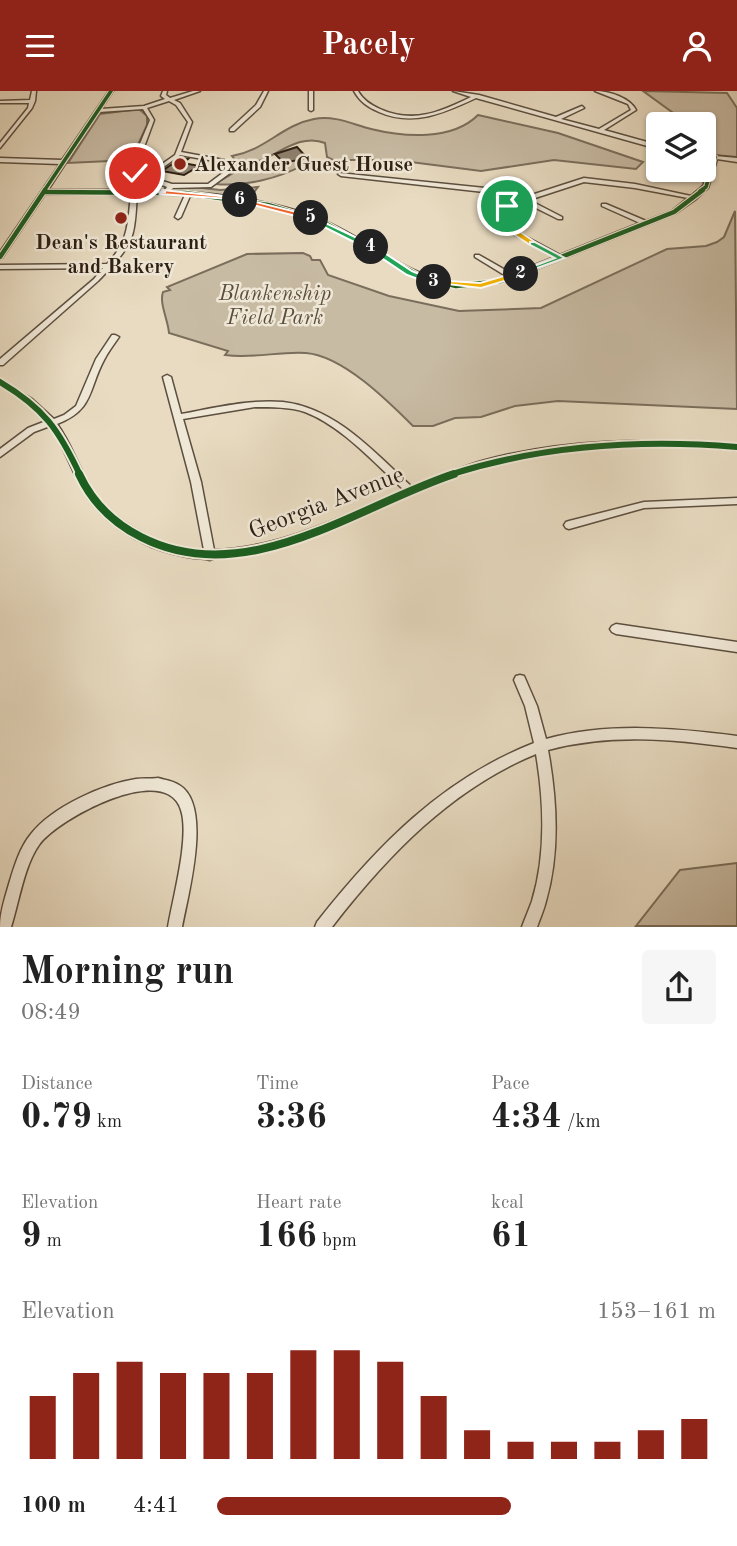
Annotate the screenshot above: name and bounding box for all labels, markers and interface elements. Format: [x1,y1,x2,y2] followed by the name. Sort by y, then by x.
[21,27,59,65] icon: menu
[678,27,716,65] icon: person
[321,30,416,62] text: Pacely
[646,112,716,182] map controls
[646,112,716,182] button: layers
[105,143,165,203] pin
[116,154,154,192] icon: check
[194,155,413,176] place label: Alexander Guest House
[172,156,188,172] marker: Alexander Guest House
[477,176,537,236] pin
[222,183,258,217] pin: 6
[488,187,526,225] icon: arrive
[234,190,245,209] text: 6
[294,201,328,235] pin: 5
[305,208,316,227] text: 5
[113,210,129,226] marker: Dean's Restaurant and Bakery
[354,229,388,265] pin: 4
[35,233,207,278] place label: Dean's Restaurant and Bakery
[365,237,376,256] text: 4
[504,257,538,291] pin: 2
[515,264,526,283] text: 2
[416,265,452,299] pin: 3
[428,272,439,291] text: 3
[218,284,331,329] park label: Blankenship Field Park
[246,463,408,545] street label: Georgia Avenue
[642,950,716,1024] button: share
[21,954,234,992] text: Morning run
[21,1001,81,1024] text: 08:49
[21,1075,93,1094] text: Distance
[256,1075,299,1094] text: Time
[491,1075,530,1094] text: Pace
[21,1100,92,1135] text: 0.79
[256,1100,327,1135] text: 3:36
[491,1100,562,1135] text: 4:34
[92,1113,122,1132] text: km
[562,1113,601,1132] text: /km
[21,1194,98,1213] text: Elevation
[256,1194,341,1213] text: Heart rate
[491,1194,524,1213] text: kcal
[21,1219,41,1254] text: 9
[256,1219,317,1254] text: 166
[491,1219,532,1254] text: 61
[41,1232,62,1251] text: m
[317,1232,357,1251] text: bpm
[21,1300,115,1323] text: Elevation
[597,1300,716,1323] text: 153–161 m
[21,1494,86,1517] text: 100 m
[133,1494,179,1517] text: 4:41

